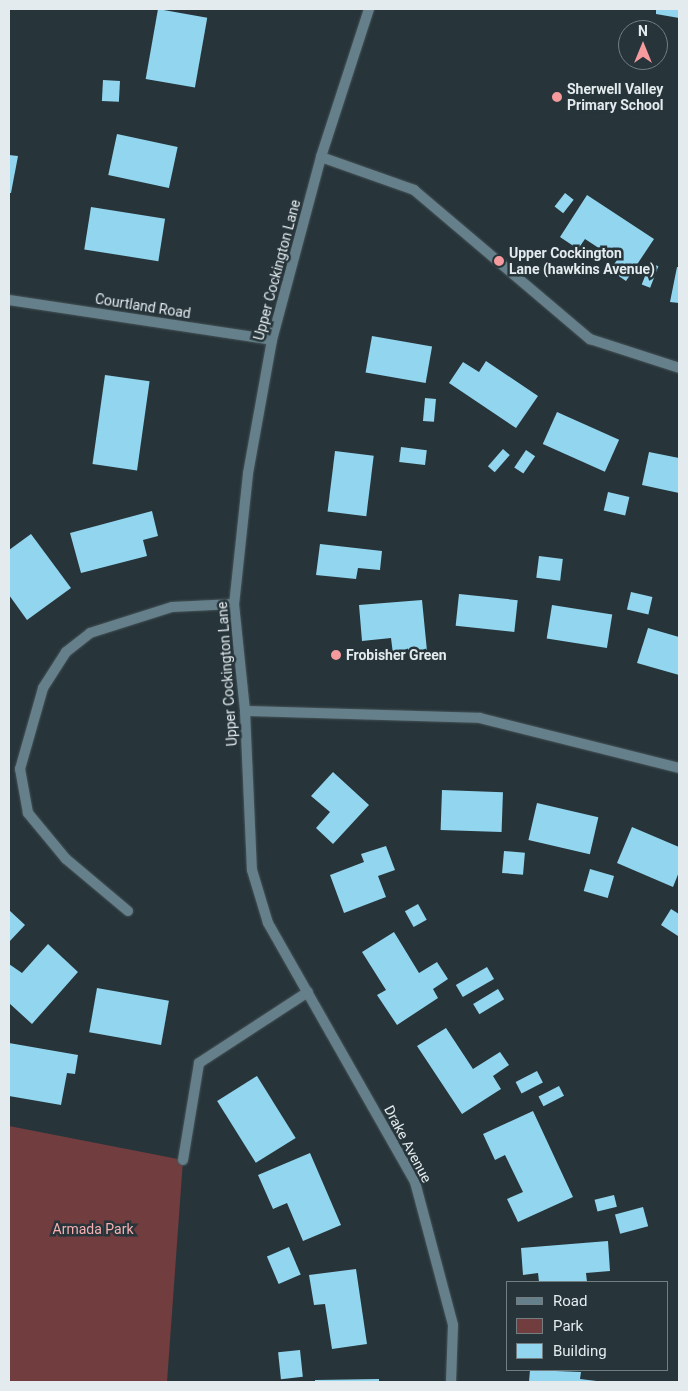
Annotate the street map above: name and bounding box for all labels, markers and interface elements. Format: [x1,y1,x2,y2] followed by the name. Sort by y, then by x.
[618,20,668,70] north arrow
[638,23,648,39] text: N
[567,81,664,114] place label: Sherwell Valley Primary School
[551,91,563,103] marker: Sherwell Valley Primary School
[250,198,304,342] street label: Upper Cockington Lane
[509,245,655,278] place label: Upper Cockington Lane (hawkins Avenue)
[493,255,505,267] marker: Upper Cockington Lane (hawkins Avenue)
[94,290,192,322] street label: Courtland Road
[214,601,240,747] street label: Upper Cockington Lane
[346,647,447,663] place label: Frobisher Green
[330,649,342,661] marker: Frobisher Green
[381,1103,435,1185] street label: Drake Avenue
[53,1221,133,1237] park label: Armada Park
[506,1281,668,1371] legend
[553,1292,587,1310] text: Road
[553,1317,583,1335] text: Park
[553,1342,607,1360] text: Building

